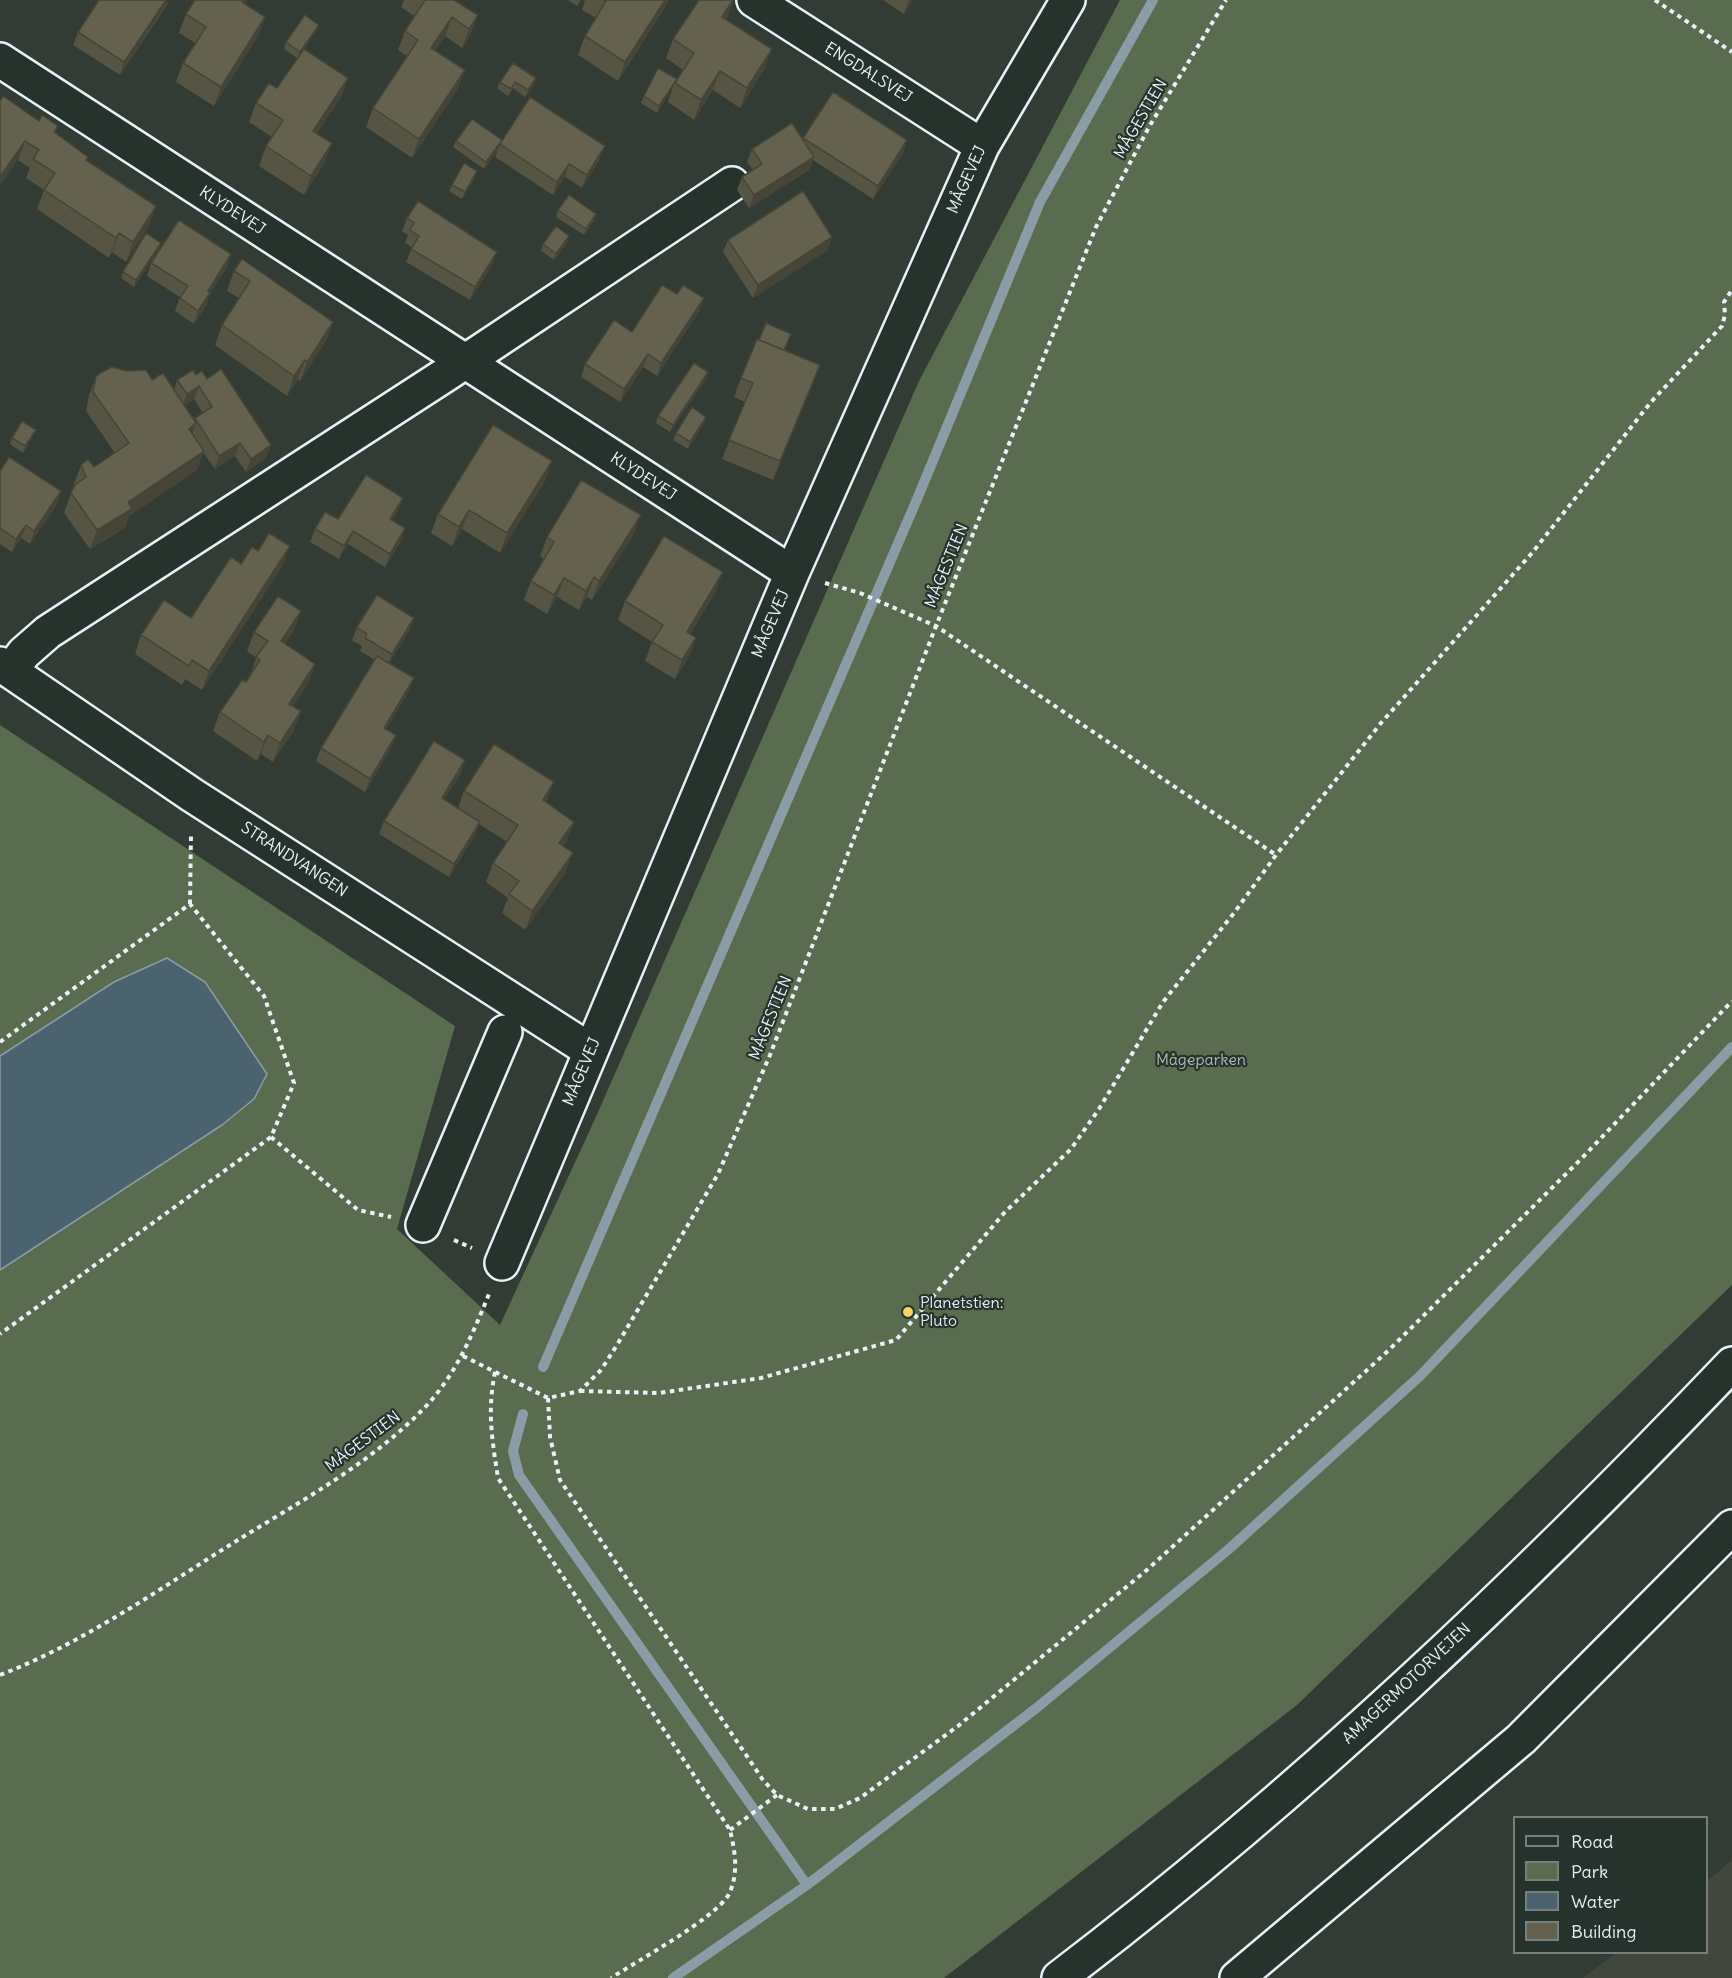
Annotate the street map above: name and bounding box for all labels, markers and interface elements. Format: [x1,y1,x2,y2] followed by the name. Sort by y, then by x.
[821,39,915,107] street label: ENGDALSVEJ
[1110,76,1172,162] street label: MÅGESTIEN
[944,143,990,217] street label: MÅGEVEJ
[195,183,269,239] street label: KLYDEVEJ
[606,449,680,505] street label: KLYDEVEJ
[921,521,973,611] street label: MÅGESTIEN
[748,587,794,661] street label: MÅGEVEJ
[237,818,351,902] street label: STRANDVANGEN
[745,973,797,1063] street label: MÅGESTIEN
[559,1035,605,1109] street label: MÅGEVEJ
[1156,1050,1246,1070] park label: Mågeparken
[920,1293,1003,1331] place label: Planetstien: Pluto
[901,1305,915,1319] marker: Planetstien: Pluto
[322,1408,404,1476] street label: MÅGESTIEN
[1339,1620,1475,1748] street label: AMAGERMOTORVEJEN
[1513,1816,1708,1954] legend
[1571,1830,1613,1853] text: Road
[1571,1860,1608,1883] text: Park
[1571,1890,1620,1913] text: Water
[1571,1920,1636,1943] text: Building

